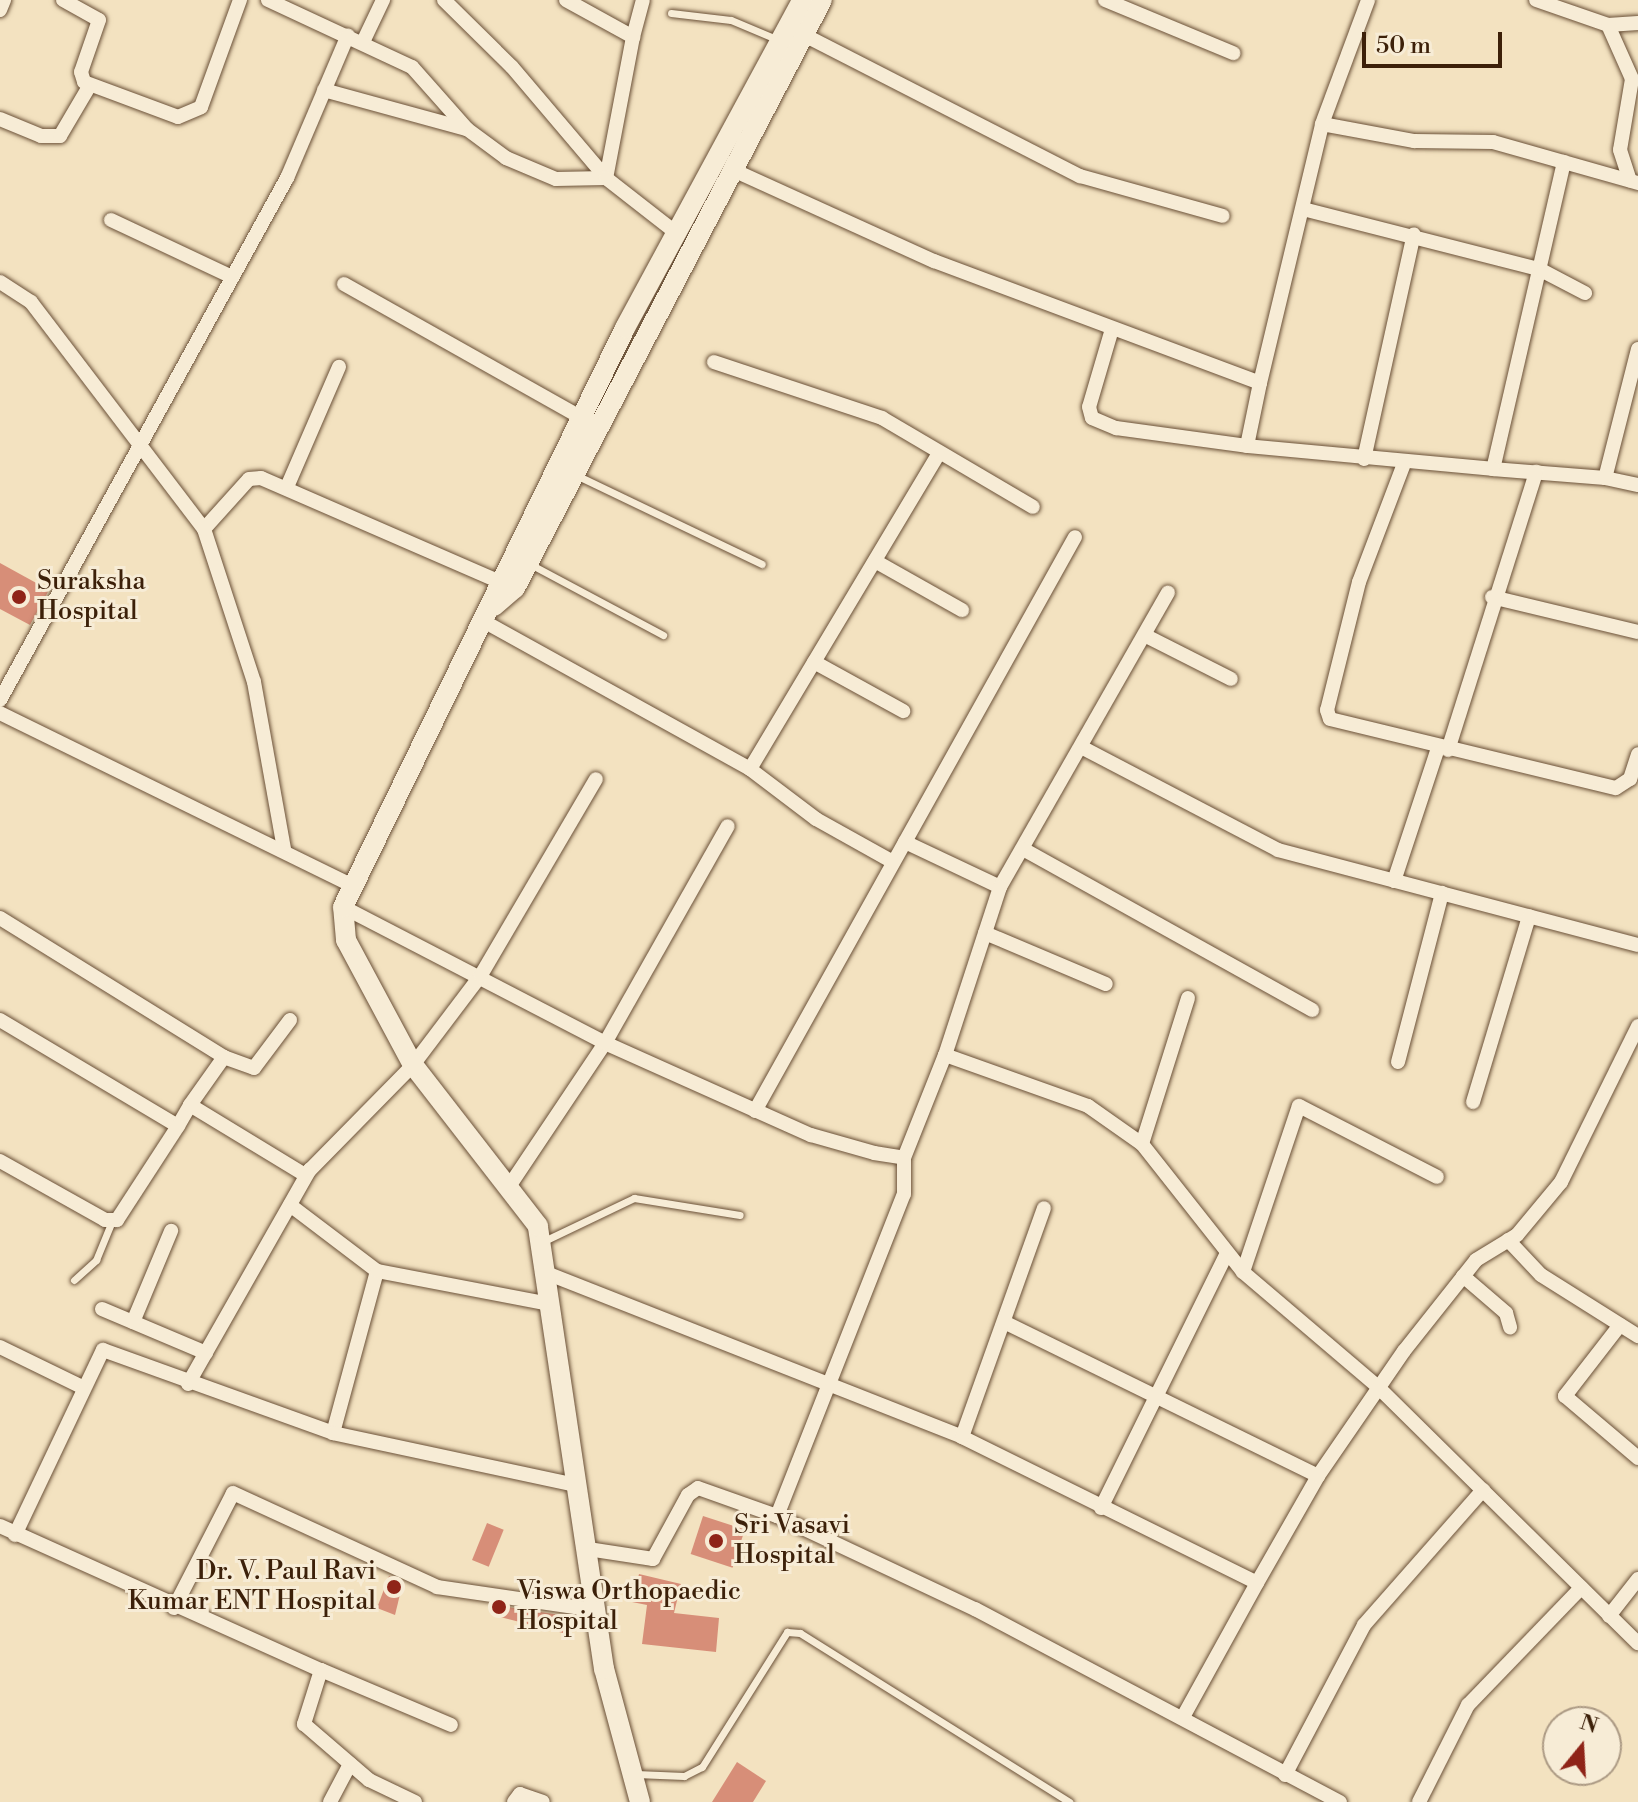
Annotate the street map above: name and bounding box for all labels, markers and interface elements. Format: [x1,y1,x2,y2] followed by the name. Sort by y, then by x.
[1366,16,1506,66] scale bar
[1376,31,1431,61] text: 50 m
[37,566,146,628] place label: Suraksha Hospital
[8,586,30,608] marker: Suraksha Hospital
[734,1510,850,1572] place label: Sri Vasavi Hospital
[705,1530,727,1552] marker: Sri Vasavi Hospital
[128,1556,376,1618] place label: Dr. V. Paul Ravi Kumar ENT Hospital
[383,1576,405,1598] marker: Dr. V. Paul Ravi Kumar ENT Hospital
[517,1576,741,1638] place label: Viswa Orthopaedic Hospital
[488,1596,510,1618] marker: Viswa Orthopaedic Hospital
[1542,1706,1622,1786] north arrow
[1577,1709,1601,1740] text: N

